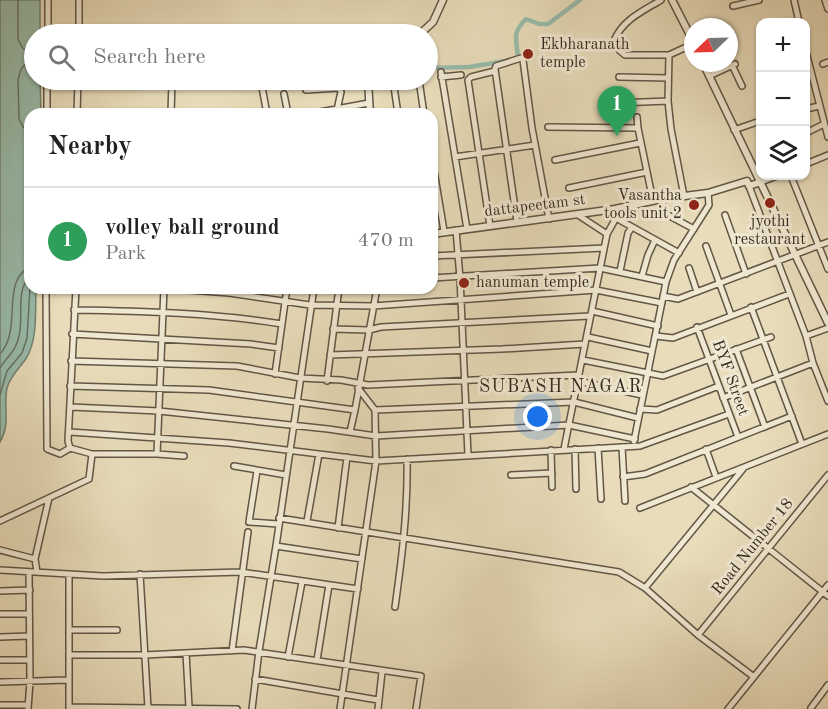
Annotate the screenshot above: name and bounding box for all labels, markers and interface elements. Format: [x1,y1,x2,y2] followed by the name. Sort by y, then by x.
[684,18,738,72] north arrow
[756,18,810,180] map controls
[756,18,810,72] button: +
[24,24,438,90] search box
[540,37,630,71] place label: Ekbharanath temple
[45,41,78,74] icon: search
[93,46,206,68] text: Search here
[521,47,535,61] marker: Ekbharanath temple
[756,72,810,126] button: −
[598,86,636,136] pin: 1
[756,126,810,180] button: layers
[48,134,132,160] text: Nearby
[604,188,682,222] place label: Vasantha tools unit 2
[484,192,587,220] street label: dattapeetam st
[763,196,777,210] marker: jyothi restaurant
[687,198,701,212] marker: Vasantha tools unit 2
[734,214,806,248] place label: jyothi restaurant
[105,217,280,239] text: volley ball ground
[62,231,73,251] text: 1
[358,231,414,251] text: 470 m
[105,244,146,264] text: Park
[476,275,589,291] place label: hanuman temple
[457,276,471,290] marker: hanuman temple
[709,338,751,419] street label: BYF Street
[479,378,643,396] district label: SUBASH NAGAR
[523,402,552,431] your location
[709,496,797,598] street label: Road Number 18

